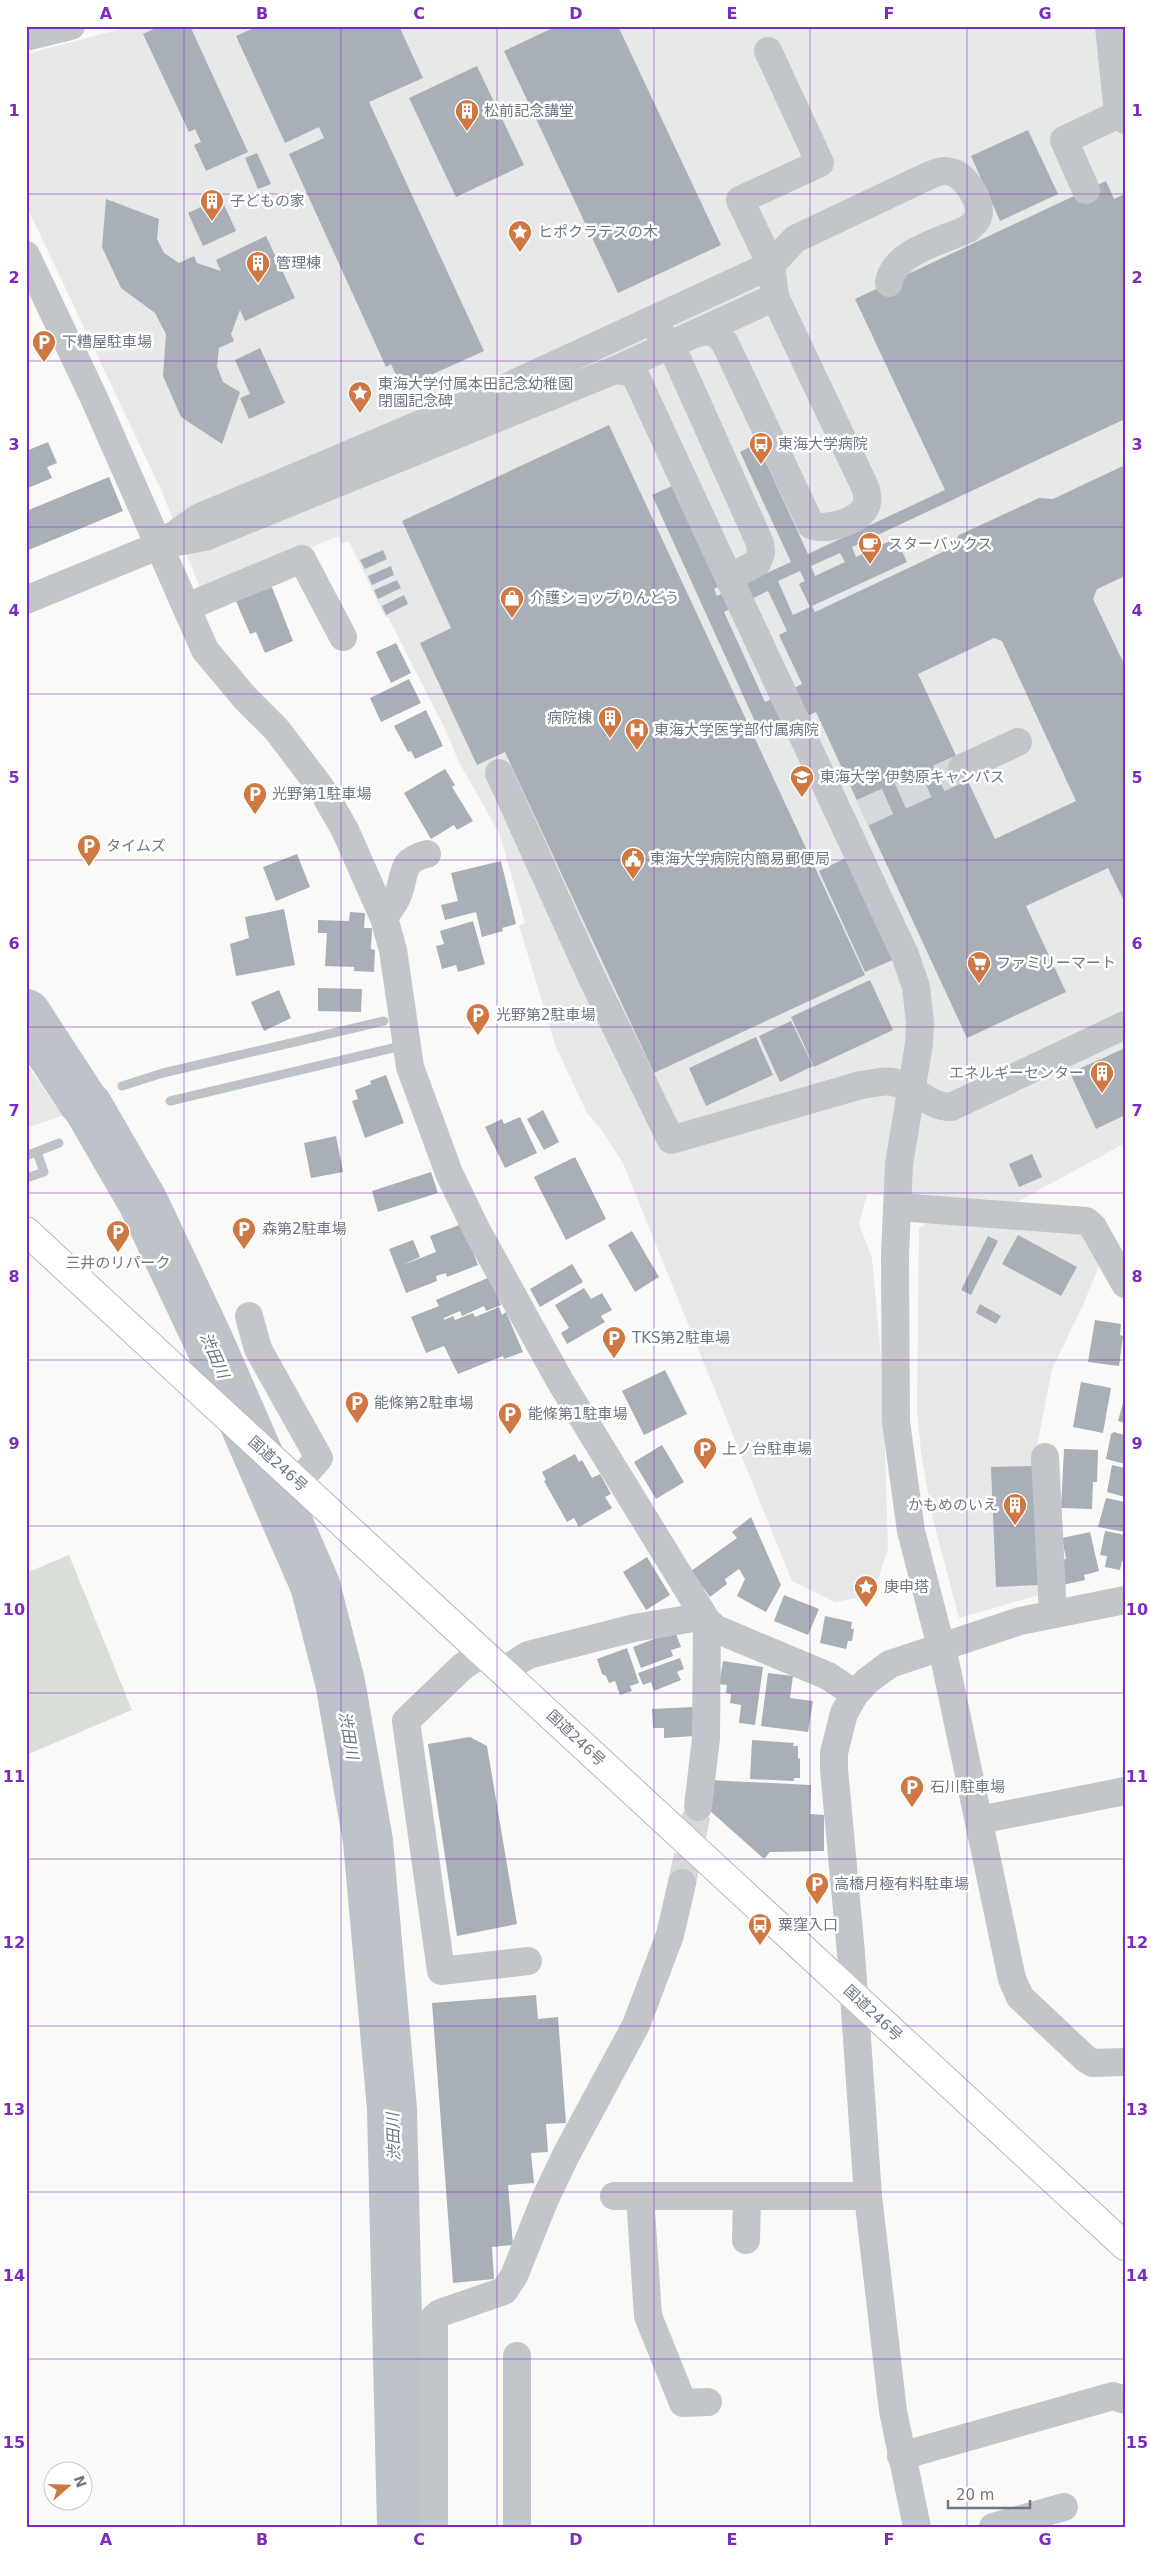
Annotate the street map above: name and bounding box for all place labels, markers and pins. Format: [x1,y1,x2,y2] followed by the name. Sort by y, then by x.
[454,98,480,132] building icon: 松前記念講堂
[484,102,574,120] place label: 松前記念講堂
[199,188,225,222] building icon: 子どもの家
[230,192,305,210] place label: 子どもの家
[507,219,533,253] place icon: ヒポクラテスの木
[538,223,658,241] place label: ヒポクラテスの木
[245,250,271,284] building icon: 管理棟
[276,254,321,272] place label: 管理棟
[31,329,57,363] parking icon: 下糟屋駐車場
[62,333,152,351] place label: 下糟屋駐車場
[378,375,573,410] place label: 東海大学付属本田記念幼稚園 閉園記念碑
[347,380,373,414] place icon: 東海大学付属本田記念幼稚園 閉園記念碑
[748,431,774,465] bus stop icon: 東海大学病院
[778,435,868,453] place label: 東海大学病院
[857,531,883,565] cafe icon: スターバックス
[888,535,992,553] place label: スターバックス
[499,585,525,619] shop icon: 介護ショップりんどう
[530,589,680,607] place label: 介護ショップりんどう
[597,705,623,739] building icon: 病院棟
[547,709,592,727] place label: 病院棟
[624,717,650,751] hospital icon: 東海大学医学部付属病院
[654,721,819,739] place label: 東海大学医学部付属病院
[789,764,815,798] school or university icon: 東海大学 伊勢原キャンパス
[820,768,1005,786] place label: 東海大学 伊勢原キャンパス
[242,781,268,815] parking icon: 光野第1駐車場
[272,785,372,803] place label: 光野第1駐車場
[76,833,102,867] parking icon: タイムズ
[106,837,166,855] place label: タイムズ
[620,846,646,880] public building icon: 東海大学病院内簡易郵便局
[650,850,830,868] place label: 東海大学病院内簡易郵便局
[966,950,992,984] supermarket icon: ファミリーマート
[996,954,1116,972] place label: ファミリーマート
[465,1002,491,1036] parking icon: 光野第2駐車場
[496,1006,596,1024] place label: 光野第2駐車場
[1089,1060,1115,1094] building icon: エネルギーセンター
[949,1064,1084,1082] place label: エネルギーセンター
[231,1216,257,1250] parking icon: 森第2駐車場
[105,1219,131,1253] parking icon: 三井のリパーク
[262,1220,347,1238] place label: 森第2駐車場
[65,1254,171,1272] place label: 三井のリパーク
[601,1325,627,1359] parking icon: TKS第2駐車場
[631,1329,730,1347] place label: TKS第2駐車場
[344,1390,370,1424] parking icon: 能條第2駐車場
[374,1394,474,1412] place label: 能條第2駐車場
[497,1401,523,1435] parking icon: 能條第1駐車場
[528,1405,628,1423] place label: 能條第1駐車場
[692,1436,718,1470] parking icon: 上ノ台駐車場
[722,1440,812,1458] place label: 上ノ台駐車場
[1002,1492,1028,1526] building icon: かもめのいえ
[908,1496,998,1514] place label: かもめのいえ
[853,1574,879,1608] place icon: 庚申塔
[884,1578,929,1596] place label: 庚申塔
[899,1774,925,1808] parking icon: 石川駐車場
[930,1778,1005,1796] place label: 石川駐車場
[804,1871,830,1905] parking icon: 高橋月極有料駐車場
[834,1875,969,1893] place label: 高橋月極有料駐車場
[747,1912,773,1946] bus stop icon: 粟窪入口
[778,1916,838,1934] place label: 粟窪入口

